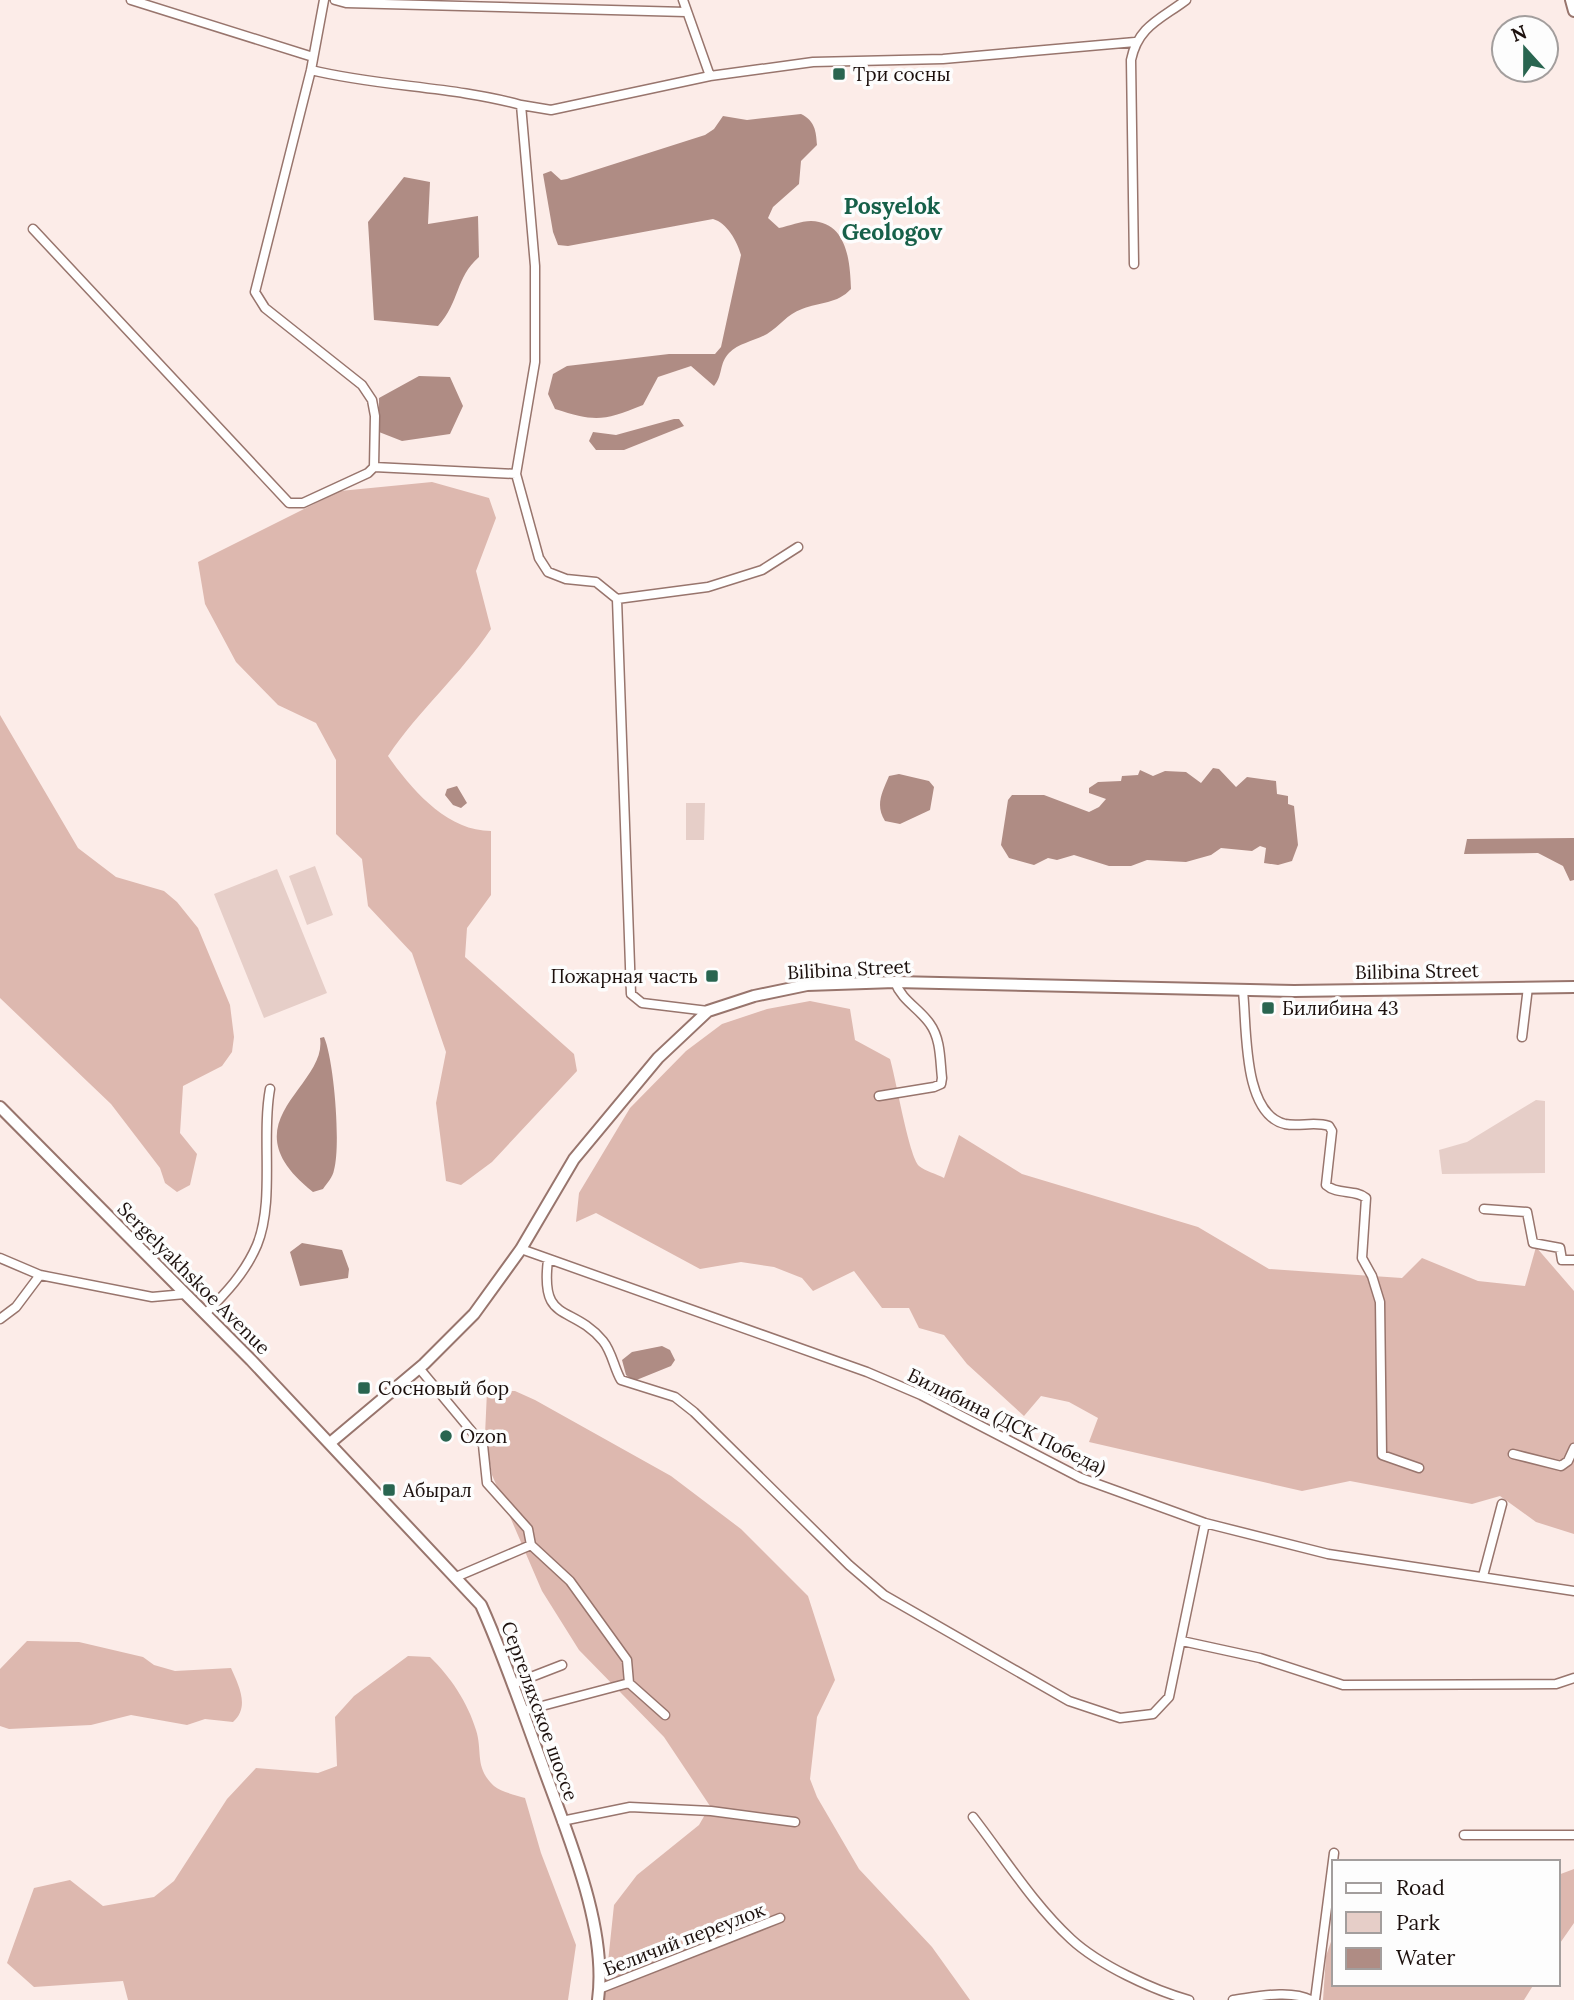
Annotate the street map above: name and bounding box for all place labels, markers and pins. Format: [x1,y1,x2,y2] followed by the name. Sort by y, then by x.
[853,62,951,86] place label: Три сосны
[831,66,847,82] marker: Три сосны
[550,964,698,988] place label: Пожарная часть
[704,968,720,984] marker: Пожарная часть
[1282,996,1399,1020] place label: Билибина 43
[1260,1000,1276,1016] marker: Билибина 43
[378,1376,509,1400] place label: Сосновый бор
[356,1380,372,1396] marker: Сосновый бор
[460,1424,507,1448] place label: Ozon
[438,1428,454,1444] marker: Ozon
[402,1478,472,1502] place label: Абырал
[381,1482,397,1498] marker: Абырал

